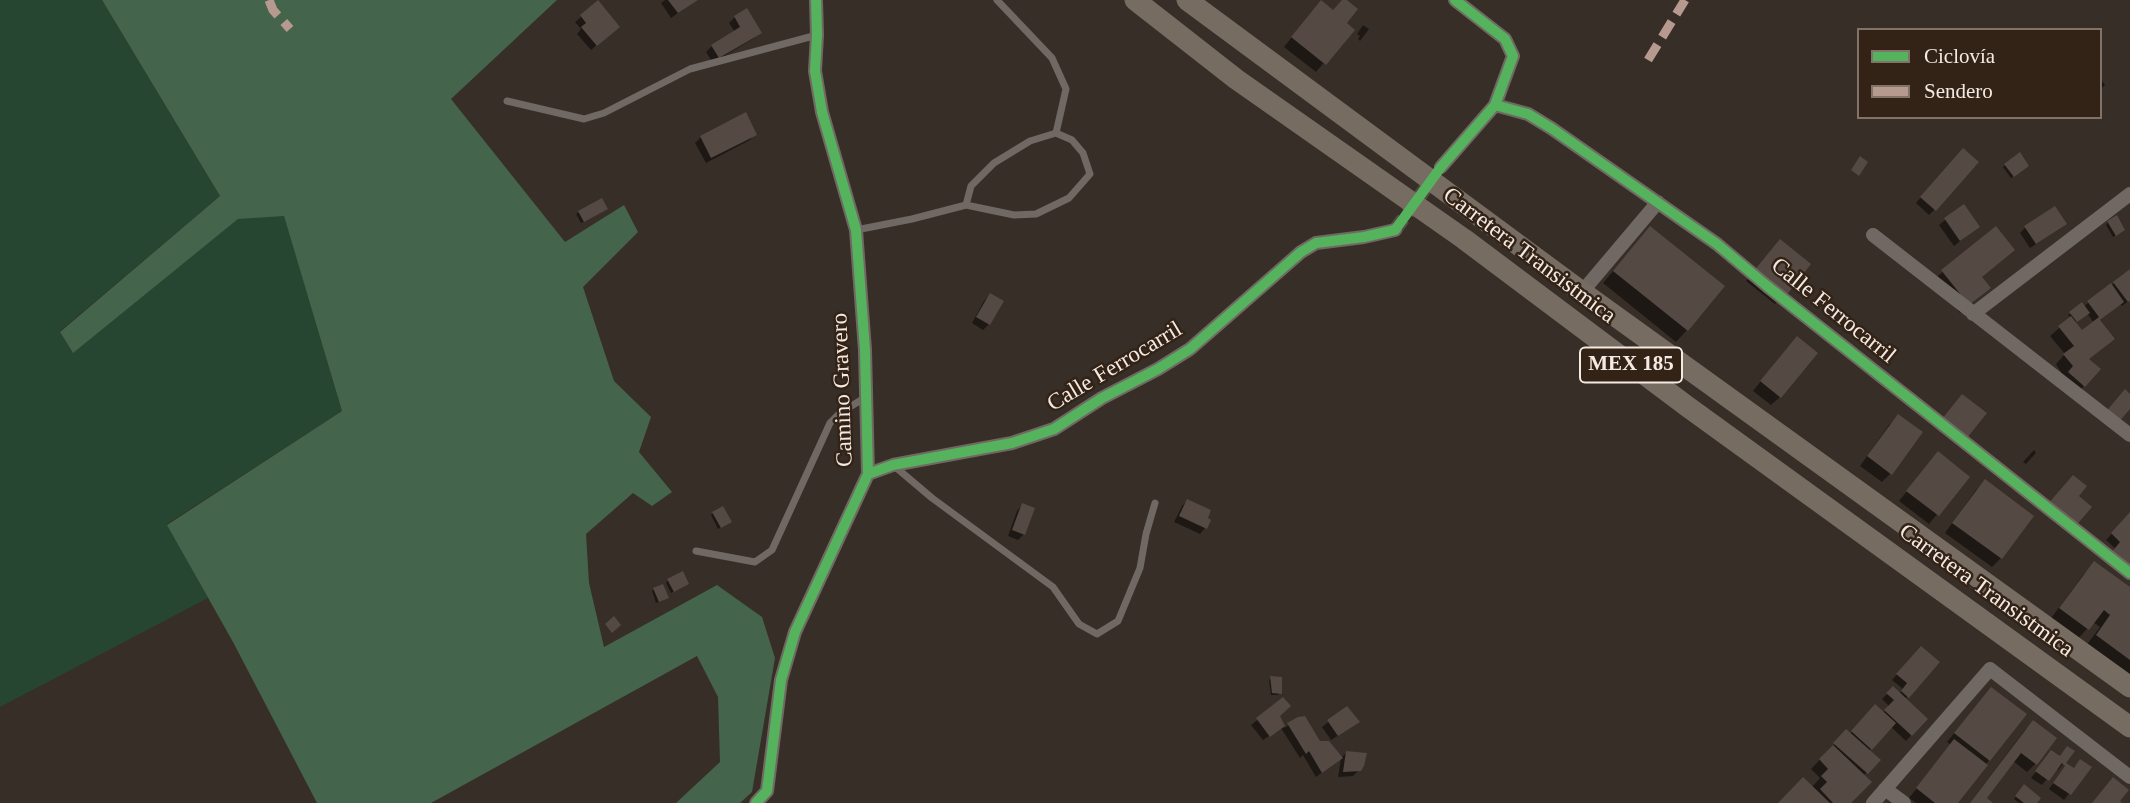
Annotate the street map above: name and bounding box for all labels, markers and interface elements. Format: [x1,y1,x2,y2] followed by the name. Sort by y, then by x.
[1857,28,2102,119] legend
[1924,44,1995,68] text: Ciclovía
[1924,79,1993,103] text: Sendero
[1437,182,1621,330] street label: Carretera Transistmica
[1765,252,1901,370] street label: Calle Ferrocarril
[827,313,859,467] street label: Camino Gravero
[1042,316,1188,418] street label: Calle Ferrocarril
[1580,348,1682,382] road number: MEX 185
[1893,518,2079,664] street label: Carretera Transistmica

